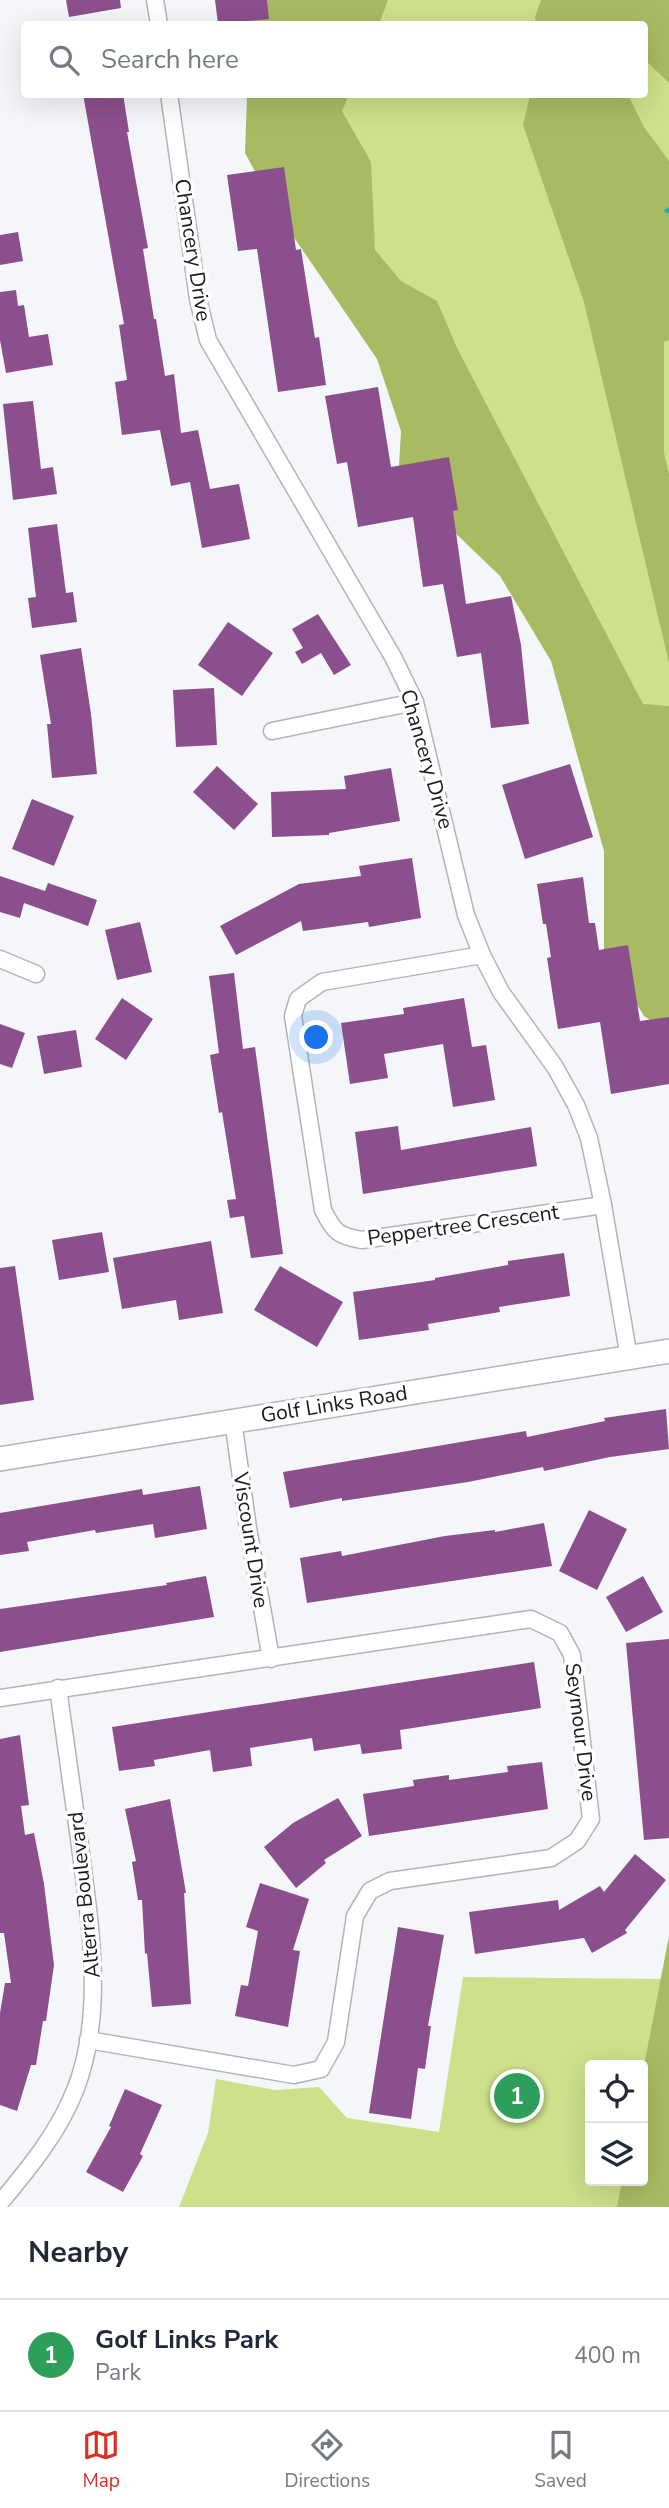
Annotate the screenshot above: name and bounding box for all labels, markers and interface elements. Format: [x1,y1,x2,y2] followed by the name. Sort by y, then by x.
[21,21,648,98] search box
[45,41,83,79] icon: search
[101,42,239,77] text: Search here
[168,177,218,323] street label: Chancery Drive
[394,686,460,832] street label: Chancery Drive
[299,1020,333,1054] your location
[366,1198,561,1252] street label: Peppertree Crescent
[259,1379,409,1429] street label: Golf Links Road
[226,1469,276,1610] street label: Viscount Drive
[559,1661,603,1803] street label: Seymour Drive
[61,1810,107,1980] street label: Alterra Boulevard
[585,2060,648,2186] map controls
[585,2060,648,2123] button: locate
[494,2070,540,2122] pin: 1
[585,2123,648,2186] button: layers
[28,2232,128,2273] text: Nearby
[95,2322,278,2357] text: Golf Links Park
[44,2340,58,2371] text: 1
[574,2340,641,2371] text: 400 m
[95,2357,141,2388] text: Park
[82,2426,120,2494] tab: Map
[284,2426,370,2494] tab: Directions
[534,2426,587,2494] tab: Saved

